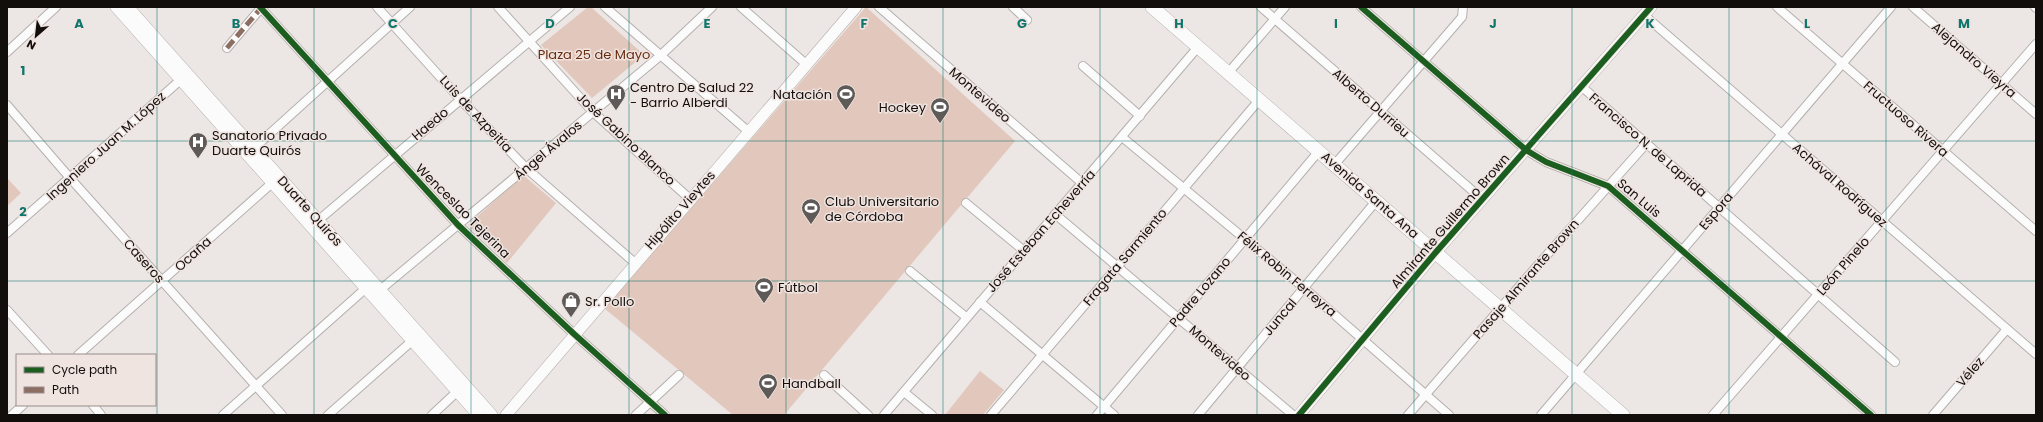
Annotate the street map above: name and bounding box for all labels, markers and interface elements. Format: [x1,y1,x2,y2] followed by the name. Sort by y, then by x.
[74,14,84,33] text: A
[232,14,241,33] text: B
[388,14,398,33] text: C
[545,14,555,33] text: D
[703,14,711,33] text: E
[860,14,868,33] text: F
[1017,14,1027,33] text: G
[1174,14,1184,33] text: H
[1334,14,1338,33] text: I
[1489,14,1497,33] text: J
[1645,14,1655,33] text: K
[1804,14,1810,33] text: L
[1958,14,1970,33] text: M
[16,16,56,56] north arrow
[1927,18,2021,102] street label: Alejandro Vieyra
[24,36,39,54] text: N
[538,45,650,64] park label: Plaza 25 de Mayo
[21,61,25,80] text: 1
[945,63,1015,127] street label: Montevideo
[1328,64,1414,142] street label: Alberto Durrieu
[435,71,517,157] street label: Luis de Azpeitía
[1859,77,1953,161] street label: Fructuoso Rivera
[630,78,754,112] place label: Centro De Salud 22 - Barrio Alberdi
[605,83,627,111] hospital icon: Centro De Salud 22 - Barrio Alberdi
[835,83,857,111] sports icon: Natación
[773,85,832,104] place label: Natación
[42,87,170,205] street label: Ingeniero Juan M. López
[572,88,680,190] street label: José Gabino Blanco
[1585,88,1711,202] street label: Francisco N. de Laprida
[929,96,951,124] sports icon: Hockey
[879,98,927,117] place label: Hockey
[407,103,453,145] street label: Haedo
[510,116,586,184] street label: Ángel Ávalos
[212,126,327,160] place label: Sanatorio Privado Duarte Quirós
[187,131,209,159] hospital icon: Sanatorio Privado Duarte Quirós
[1788,138,1892,232] street label: Achával Rodríguez
[1317,147,1423,243] street label: Avenida Santa Ana
[1386,149,1514,293] street label: Almirante Guillermo Brown
[411,159,515,263] street label: Wenceslao Tejerina
[982,165,1100,297] street label: José Esteban Echeverría
[640,166,720,254] street label: Hipólito Vieytes
[273,172,347,251] street label: Duarte Quirós
[1613,174,1665,222] street label: San Luis
[1695,188,1737,234] street label: Espora
[825,192,939,226] place label: Club Universitario de Córdoba
[800,197,822,225] sports icon: Club Universitario de Córdoba
[19,202,27,221] text: 2
[1078,204,1172,310] street label: Fragata Sarmiento
[1468,215,1584,343] street label: Pasaje Almirante Brown
[1233,227,1341,321] street label: Félix Robin Ferreyra
[170,232,216,276] street label: Ocaña
[1812,232,1874,300] street label: León Pinelo
[119,235,169,287] street label: Caseros
[1165,253,1235,331] street label: Padre Lozano
[753,276,775,304] sports icon: Fútbol
[778,278,818,297] place label: Fútbol
[560,290,582,318] shop icon: Sr. Pollo
[585,292,634,311] place label: Sr. Pollo
[1259,294,1301,340] street label: Juncal
[1185,321,1255,385] street label: Montevideo
[1952,353,1988,391] street label: Vélez
[16,354,156,406] legend
[52,361,117,378] text: Cycle path
[757,372,779,400] sports icon: Handball
[782,374,841,393] place label: Handball
[52,381,79,398] text: Path

